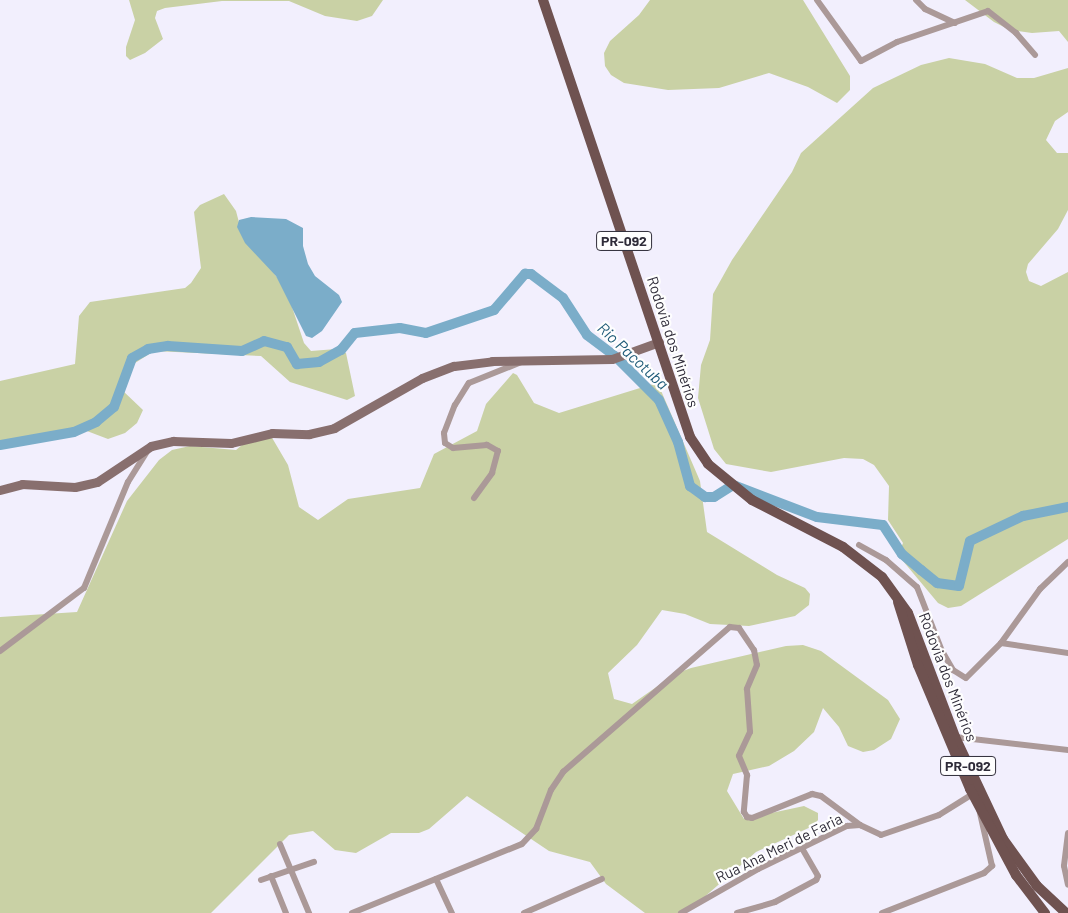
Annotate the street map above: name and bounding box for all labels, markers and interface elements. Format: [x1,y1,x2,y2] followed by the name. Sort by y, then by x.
[595,230,653,252] road number: PR-092
[643,274,703,410] street label: Rodovia dos Minérios
[594,318,672,394] water label: Rio Pacotuba
[915,610,981,744] street label: Rodovia dos Minérios
[939,754,997,778] road number: PR-092
[713,810,845,886] street label: Rua Ana Meri de Faria

